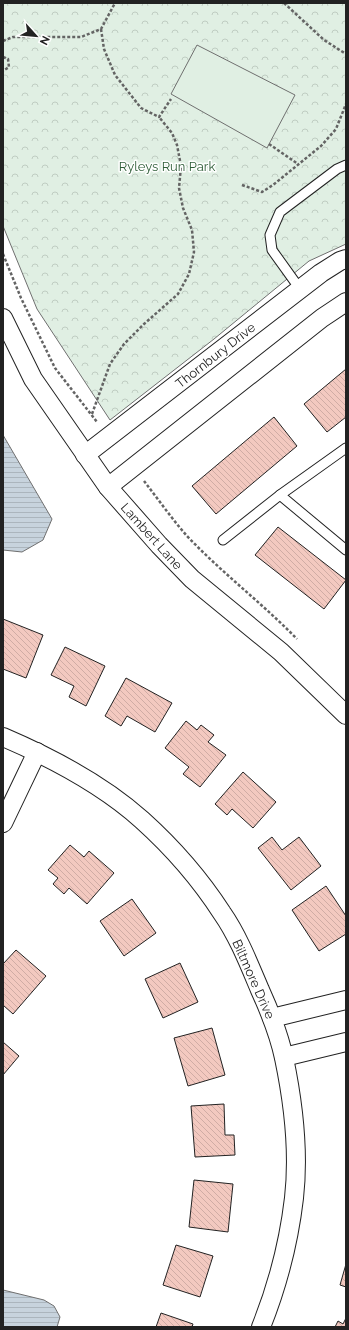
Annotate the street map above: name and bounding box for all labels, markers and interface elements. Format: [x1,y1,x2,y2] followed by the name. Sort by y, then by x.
[16,16,56,56] north arrow
[37,34,52,47] text: N
[119,159,215,174] park label: Ryleys Run Park
[173,319,258,391] street label: Thornbury Drive
[118,500,186,573] street label: Lambert Lane
[229,937,278,1022] street label: Biltmore Drive

